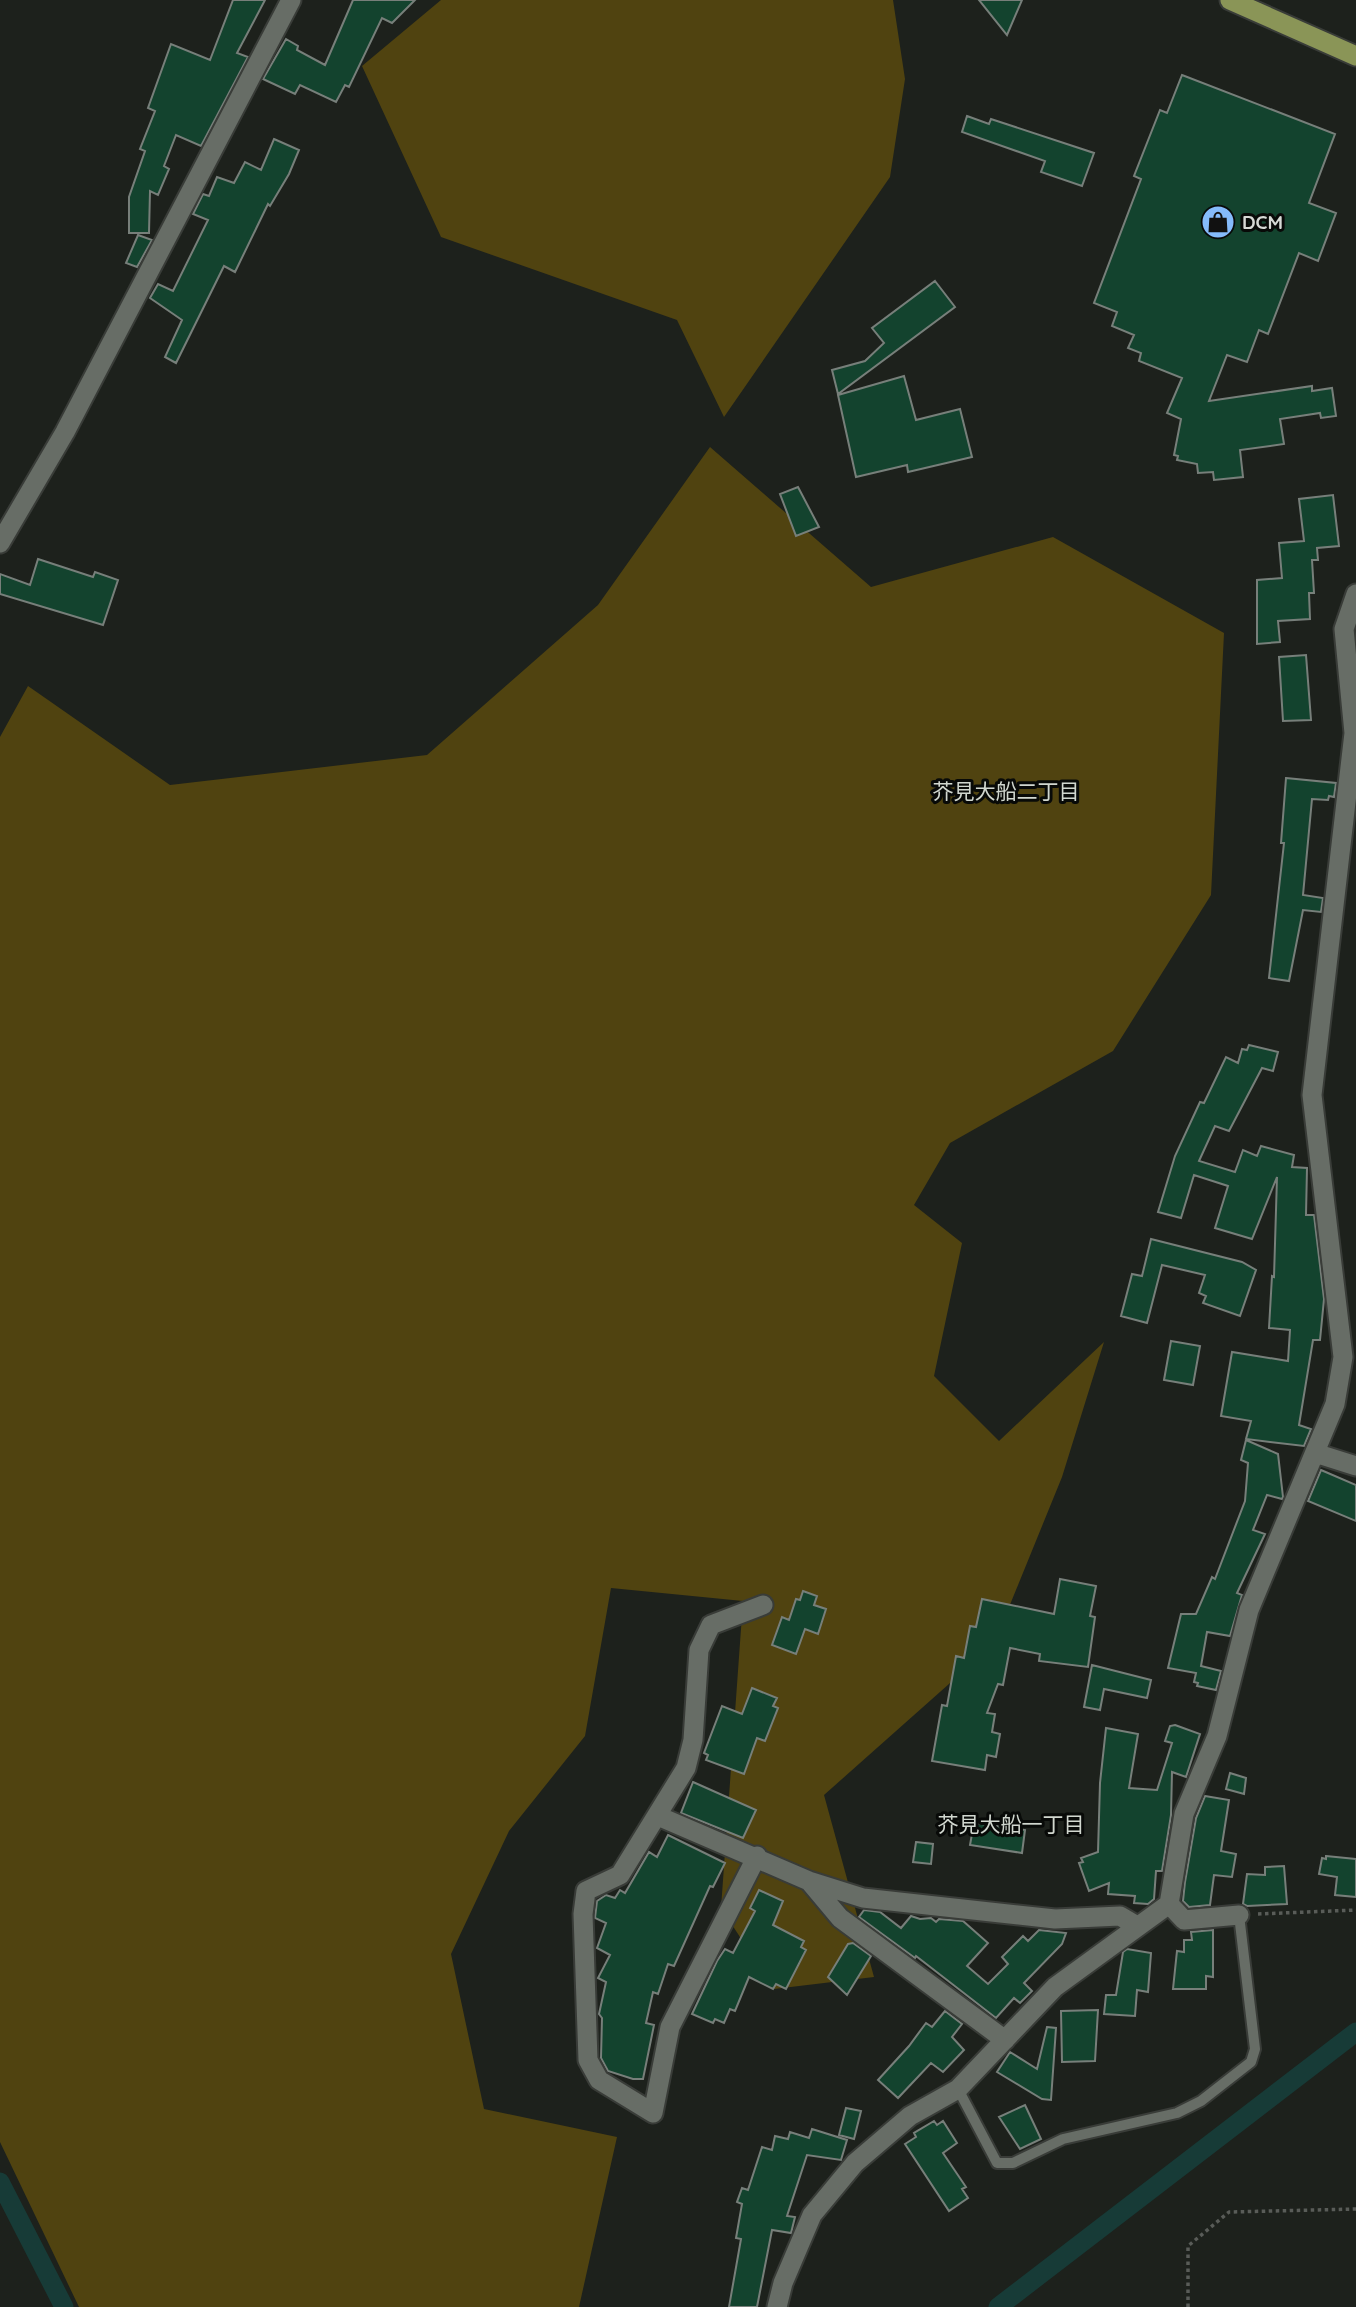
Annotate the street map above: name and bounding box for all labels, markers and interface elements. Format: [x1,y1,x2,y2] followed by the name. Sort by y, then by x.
[1199,203,1237,241] shop icon: DCM
[1242,210,1283,234] place label: DCM
[933,778,1080,804] district label: 芥見大船二丁目
[938,1811,1085,1837] district label: 芥見大船一丁目

